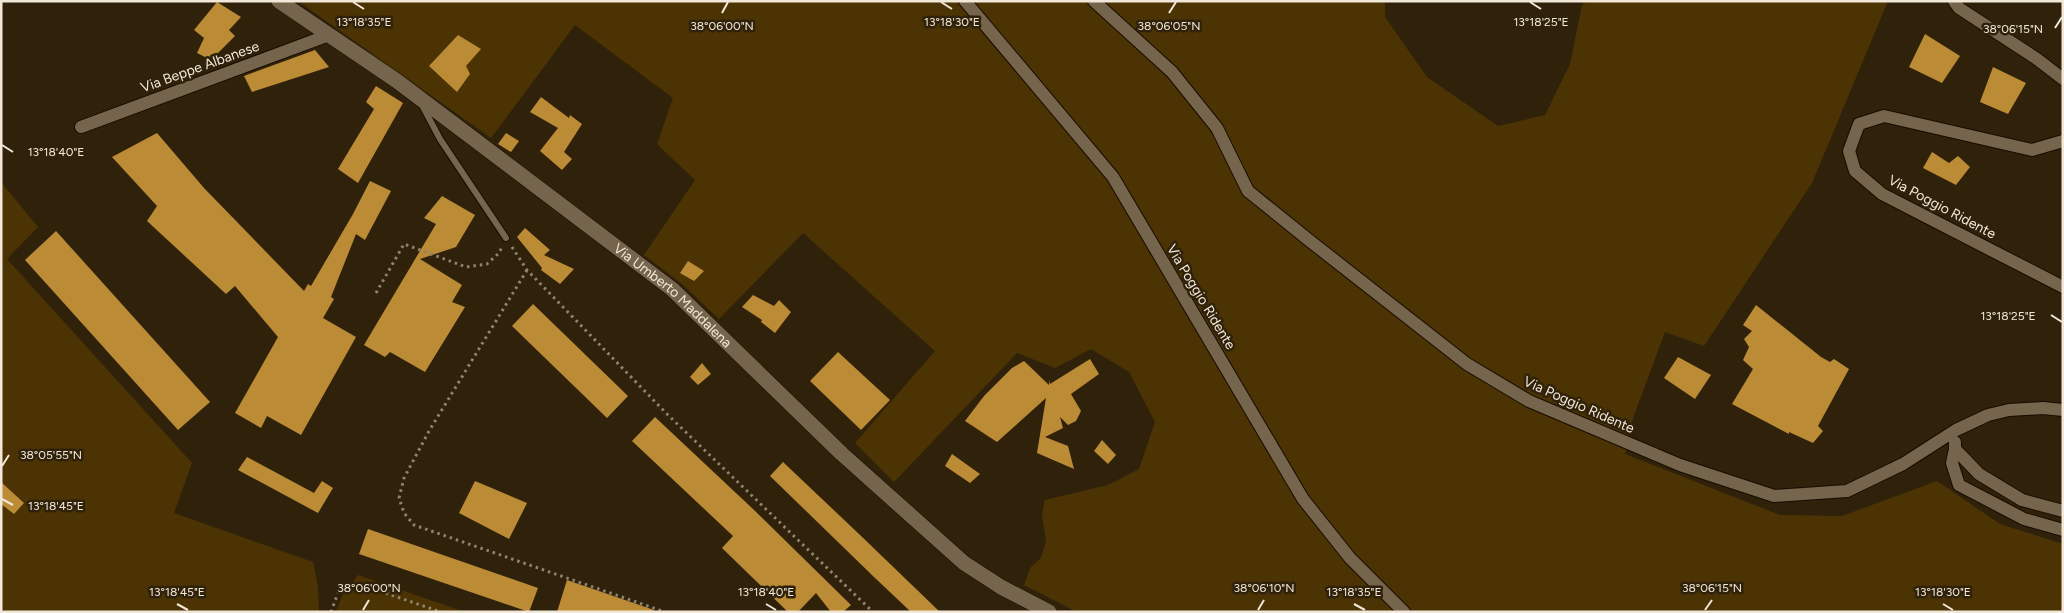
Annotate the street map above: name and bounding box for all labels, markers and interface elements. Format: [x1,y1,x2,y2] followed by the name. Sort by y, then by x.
[336,15,392,29] text: 13°18'35"E
[924,15,980,29] text: 13°18'30"E
[1513,15,1569,29] text: 13°18'25"E
[690,19,754,33] text: 38°06'00"N
[1138,19,1200,33] text: 38°06'05"N
[1983,22,2043,36] text: 38°06'15"N
[138,38,262,96] street label: Via Beppe Albanese
[28,145,84,159] text: 13°18'40"E
[1885,171,1999,243] street label: Via Poggio Ridente
[610,239,735,351] street label: Via Umberto Maddalena
[1163,241,1239,353] street label: Via Poggio Ridente
[1980,309,2036,323] text: 13°18'25"E
[1521,373,1637,437] street label: Via Poggio Ridente
[20,448,82,462] text: 38°05'55"N
[28,499,84,513] text: 13°18'45"E
[337,581,401,595] text: 38°06'00"N
[1234,581,1295,595] text: 38°06'10"N
[1682,581,1742,595] text: 38°06'15"N
[149,585,205,599] text: 13°18'45"E
[738,585,794,599] text: 13°18'40"E
[1326,585,1382,599] text: 13°18'35"E
[1915,585,1971,599] text: 13°18'30"E

